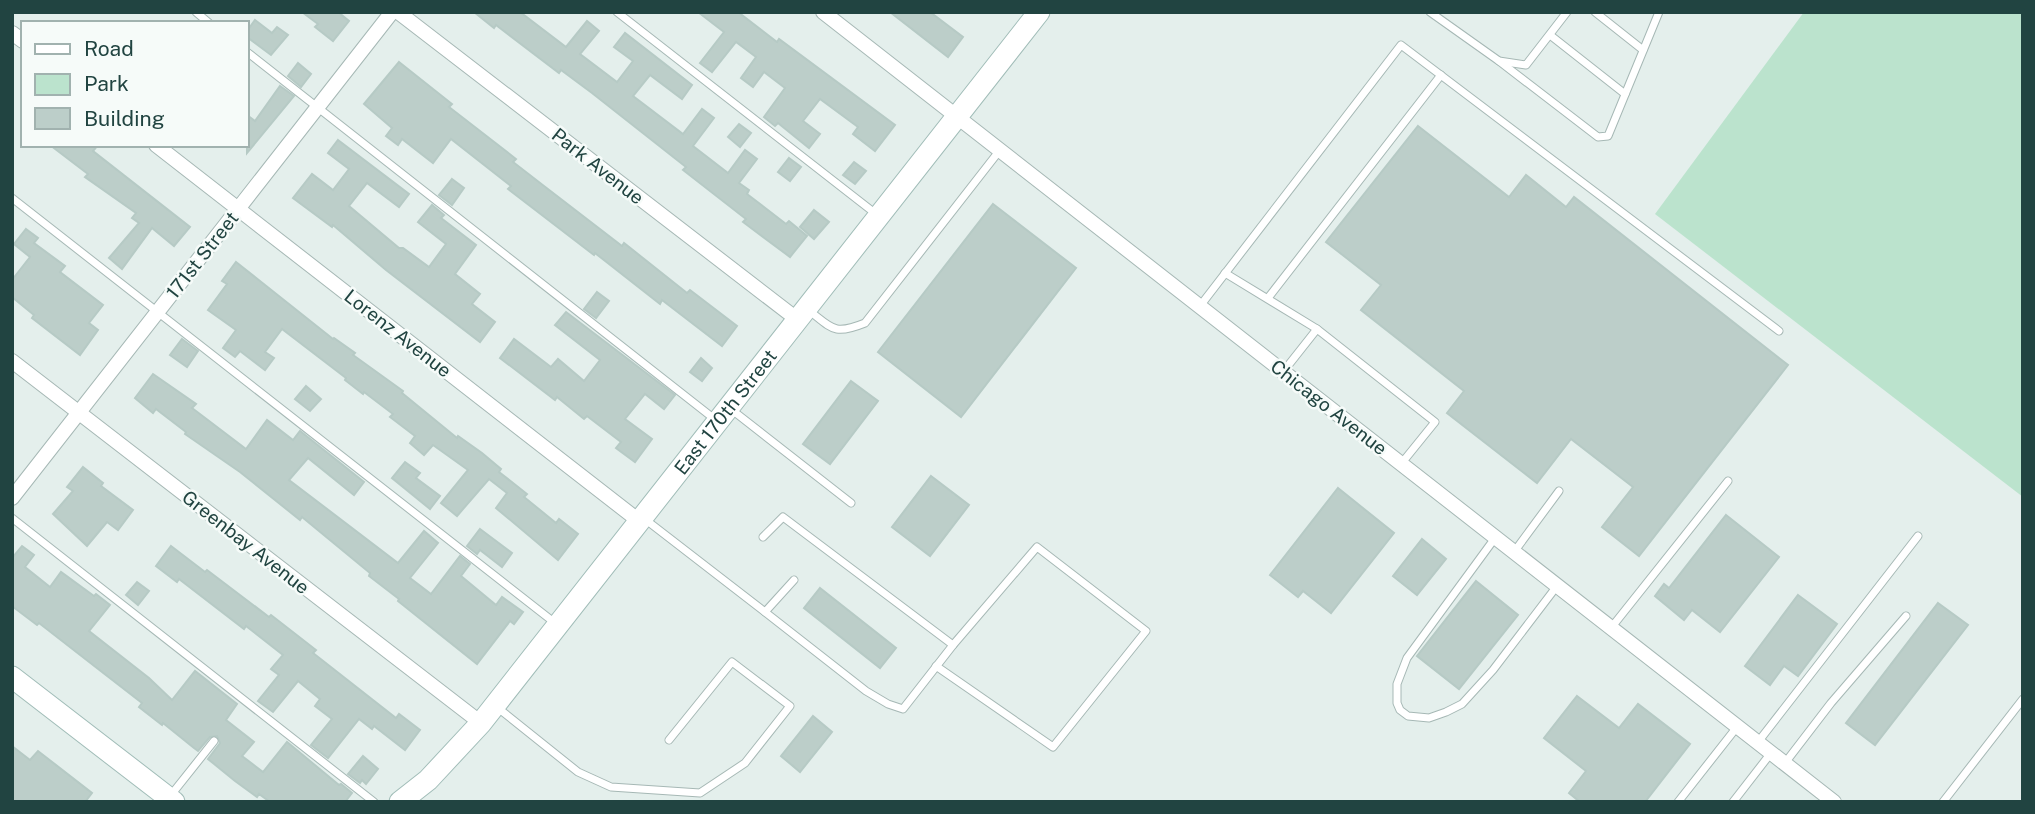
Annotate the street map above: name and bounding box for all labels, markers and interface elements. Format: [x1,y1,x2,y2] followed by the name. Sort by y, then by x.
[21,21,248,147] legend
[84,36,134,61] text: Road
[84,71,129,96] text: Park
[84,106,165,131] text: Building
[548,123,648,209] street label: Park Avenue
[161,207,243,303] street label: 171st Street
[340,285,456,381] street label: Lorenz Avenue
[669,345,781,479] street label: East 170th Street
[1266,355,1392,459] street label: Chicago Avenue
[178,486,314,598] street label: Greenbay Avenue

